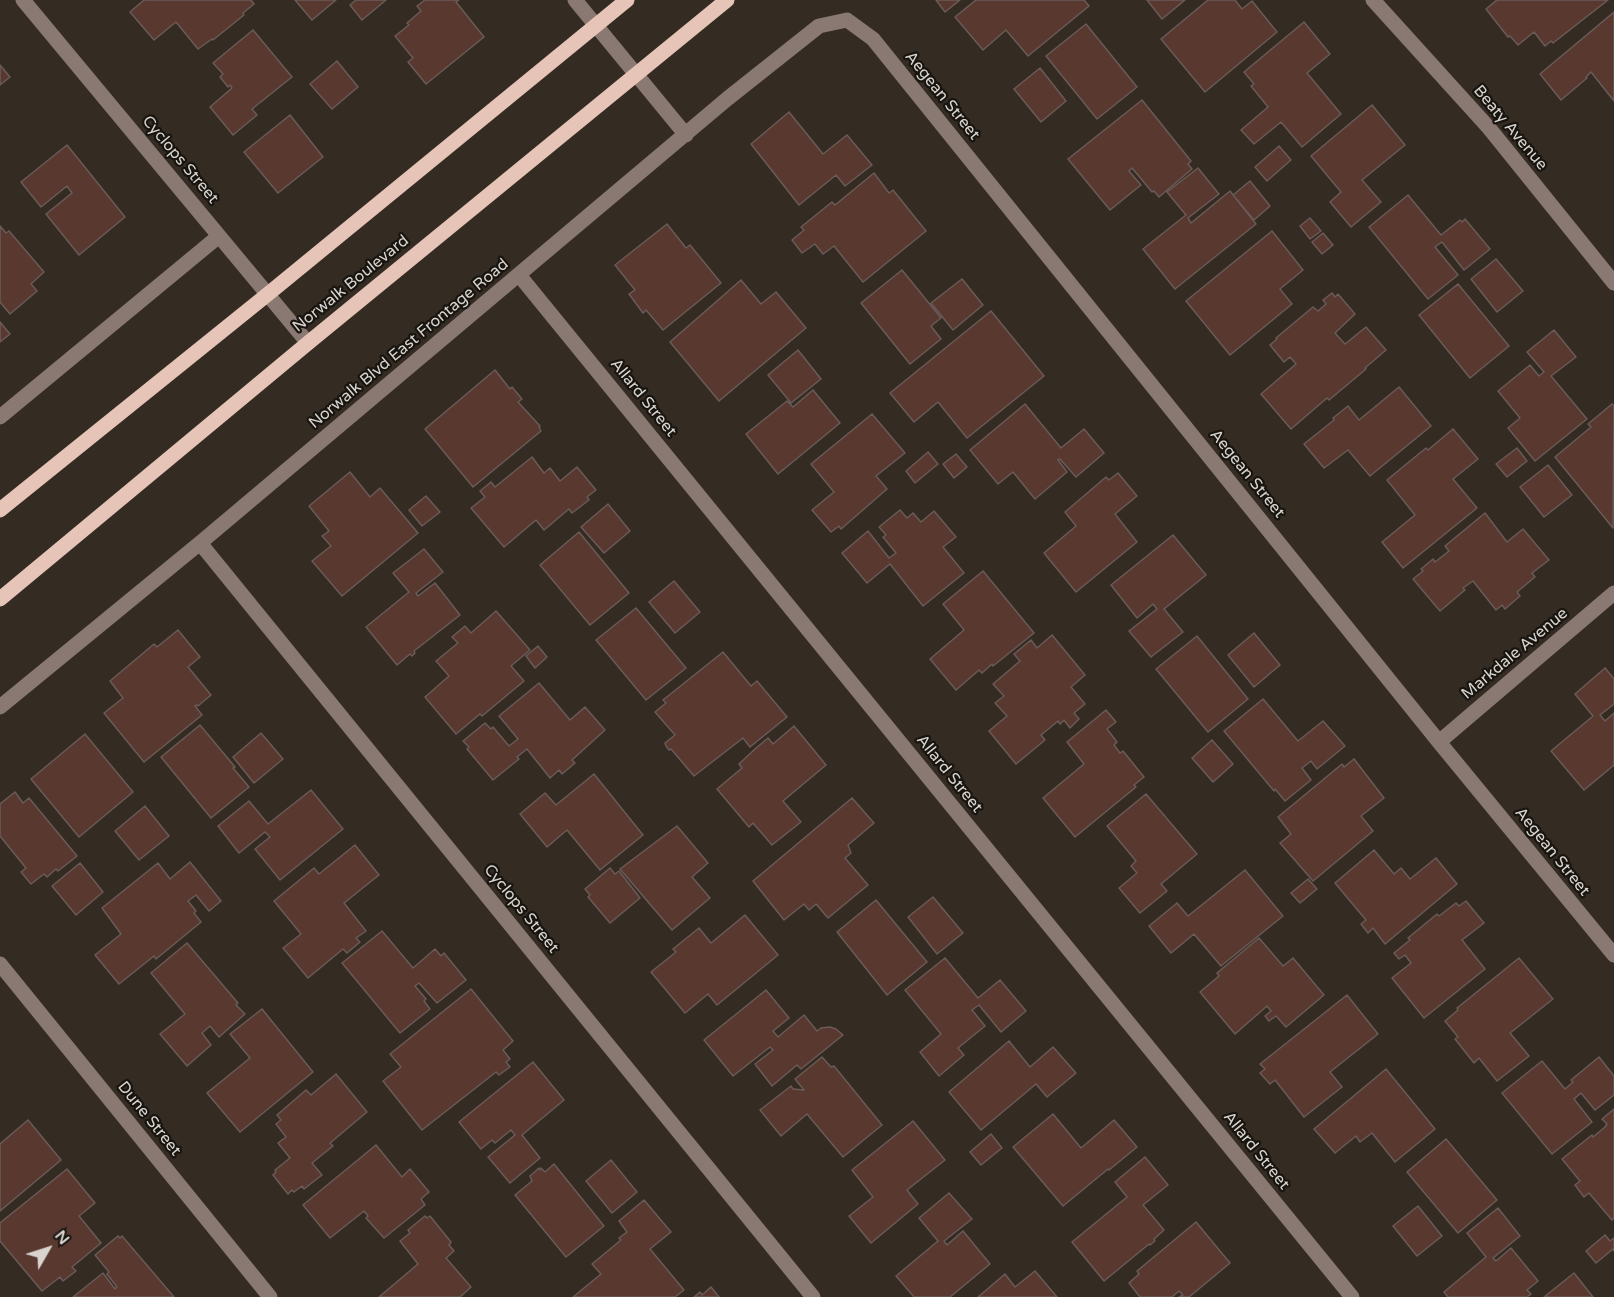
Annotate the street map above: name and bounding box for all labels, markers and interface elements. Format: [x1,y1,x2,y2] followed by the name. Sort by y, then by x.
[900,48,984,144] street label: Aegean Street
[1469,82,1551,174] street label: Beaty Avenue
[138,112,222,208] street label: Cyclops Street
[289,231,413,337] street label: Norwalk Boulevard
[305,255,513,433] street label: Norwalk Blvd East Frontage Road
[606,355,680,441] street label: Allard Street
[1205,426,1289,522] street label: Aegean Street
[1458,604,1572,704] street label: Markdale Avenue
[912,731,986,817] street label: Allard Street
[1510,804,1594,900] street label: Aegean Street
[479,861,563,957] street label: Cyclops Street
[113,1078,185,1160] street label: Dune Street
[1219,1108,1293,1194] street label: Allard Street
[18,1219,78,1279] north arrow
[50,1226,74,1249] text: N

